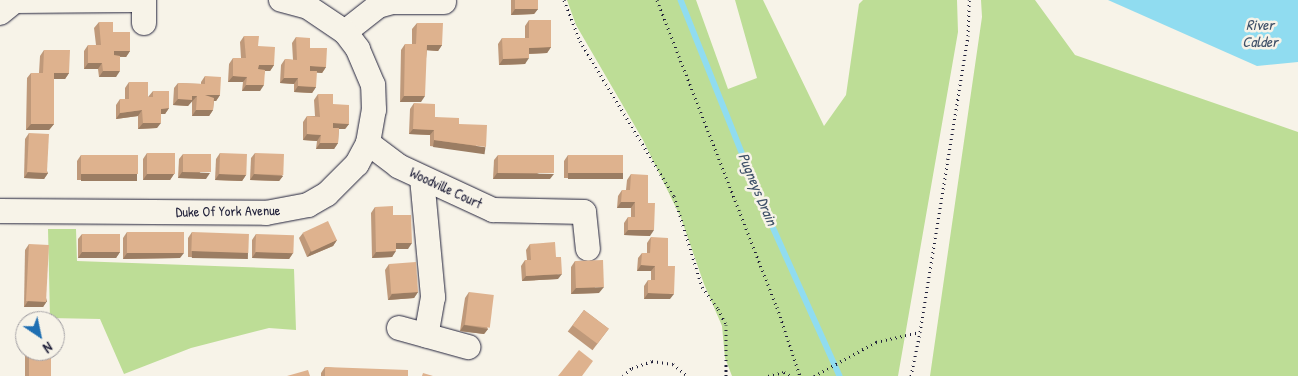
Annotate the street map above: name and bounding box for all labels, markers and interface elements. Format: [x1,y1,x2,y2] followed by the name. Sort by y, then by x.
[1242,15,1278,50] water label: River Calder
[735,150,781,228] water label: Pugneys Drain
[407,164,485,212] street label: Woodville Court
[176,202,280,220] street label: Duke Of York Avenue
[15,311,65,361] north arrow
[40,338,57,358] text: N

